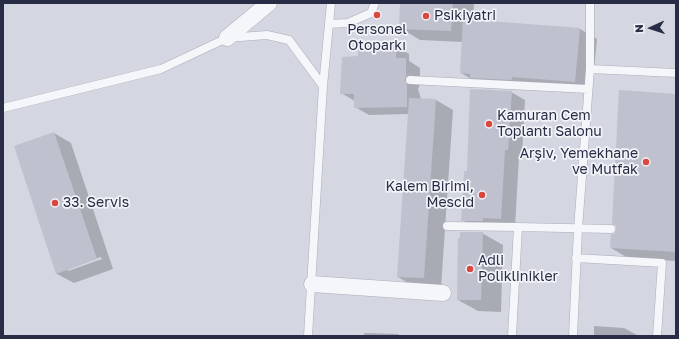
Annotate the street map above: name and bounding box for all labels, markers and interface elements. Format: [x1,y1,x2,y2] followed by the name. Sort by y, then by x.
[434,8,496,24] place label: Psikiyatri
[631,8,671,48] north arrow
[372,10,382,20] marker: Personel Otoparkı
[421,11,431,21] marker: Psikiyatri
[347,22,407,54] place label: Personel Otoparkı
[632,24,645,33] text: N
[497,108,602,140] place label: Kamuran Cem Toplantı Salonu
[484,119,494,129] marker: Kamuran Cem Toplantı Salonu
[520,146,638,178] place label: Arşiv, Yemekhane ve Mutfak
[641,157,651,167] marker: Arşiv, Yemekhane ve Mutfak
[386,179,474,212] place label: Kalem Birimi, Mescid
[477,190,487,200] marker: Kalem Birimi, Mescid
[63,195,129,211] place label: 33. Servis
[50,198,60,208] marker: 33. Servis
[478,253,558,286] place label: Adli Poliklinikler
[465,264,475,274] marker: Adli Poliklinikler

